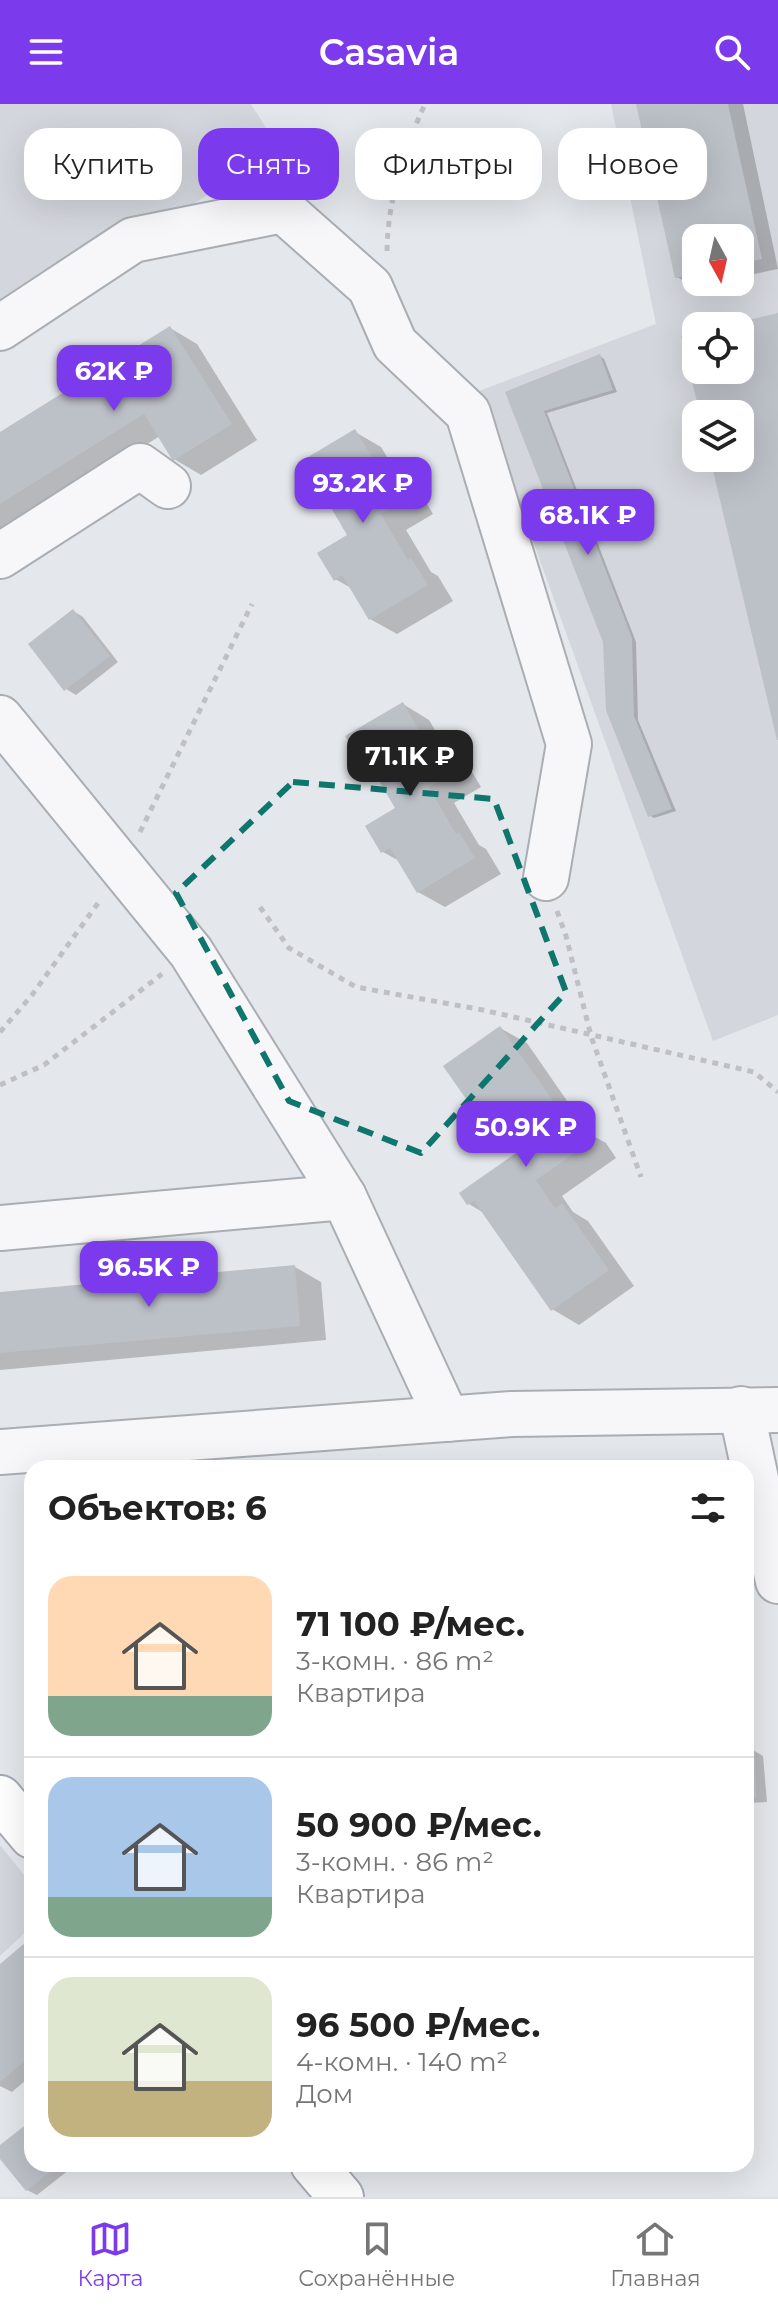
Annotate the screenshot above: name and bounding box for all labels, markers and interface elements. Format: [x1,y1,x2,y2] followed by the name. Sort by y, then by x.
[24,30,68,74] icon: menu
[319,30,459,74] text: Casavia
[710,30,754,74] icon: search
[24,128,182,200] chip: Купить
[198,128,339,200] chip: Снять
[355,128,542,200] chip: Фильтры
[558,128,707,200] chip: Новое
[682,224,754,296] north arrow
[682,224,754,472] map controls
[682,312,754,384] button: locate
[58,345,170,413] pin: 62K ₽
[75,355,153,387] text: 62K ₽
[682,400,754,472] button: layers
[289,457,437,525] pin: 93.2K ₽
[313,467,413,499] text: 93.2K ₽
[514,489,662,557] pin: 68.1K ₽
[539,499,637,531] text: 68.1K ₽
[336,730,484,798] pin: 71.1K ₽
[365,740,455,772] text: 71.1K ₽
[452,1101,600,1169] pin: 50.9K ₽
[475,1111,577,1143] text: 50.9K ₽
[75,1241,223,1309] pin: 96.5K ₽
[98,1251,200,1283] text: 96.5K ₽
[686,1486,730,1530] icon: filters
[48,1487,267,1529] text: Объектов: 6
[296,1603,525,1645] text: 71 100 ₽/мес.
[112,1608,208,1704] icon: home
[296,1645,494,1677] text: 3-комн. · 86 m²
[296,1677,425,1709] text: Квартира
[296,1804,542,1846] text: 50 900 ₽/мес.
[112,1809,208,1905] icon: home
[296,1846,494,1878] text: 3-комн. · 86 m²
[296,1878,425,1910] text: Квартира
[296,2004,540,2046] text: 96 500 ₽/мес.
[112,2009,208,2105] icon: home
[296,2046,508,2078] text: 4-комн. · 140 m²
[296,2078,353,2110] text: Дом
[77,2217,143,2292] tab: Карта
[298,2217,455,2292] tab: Сохранённые
[610,2217,701,2292] tab: Главная

